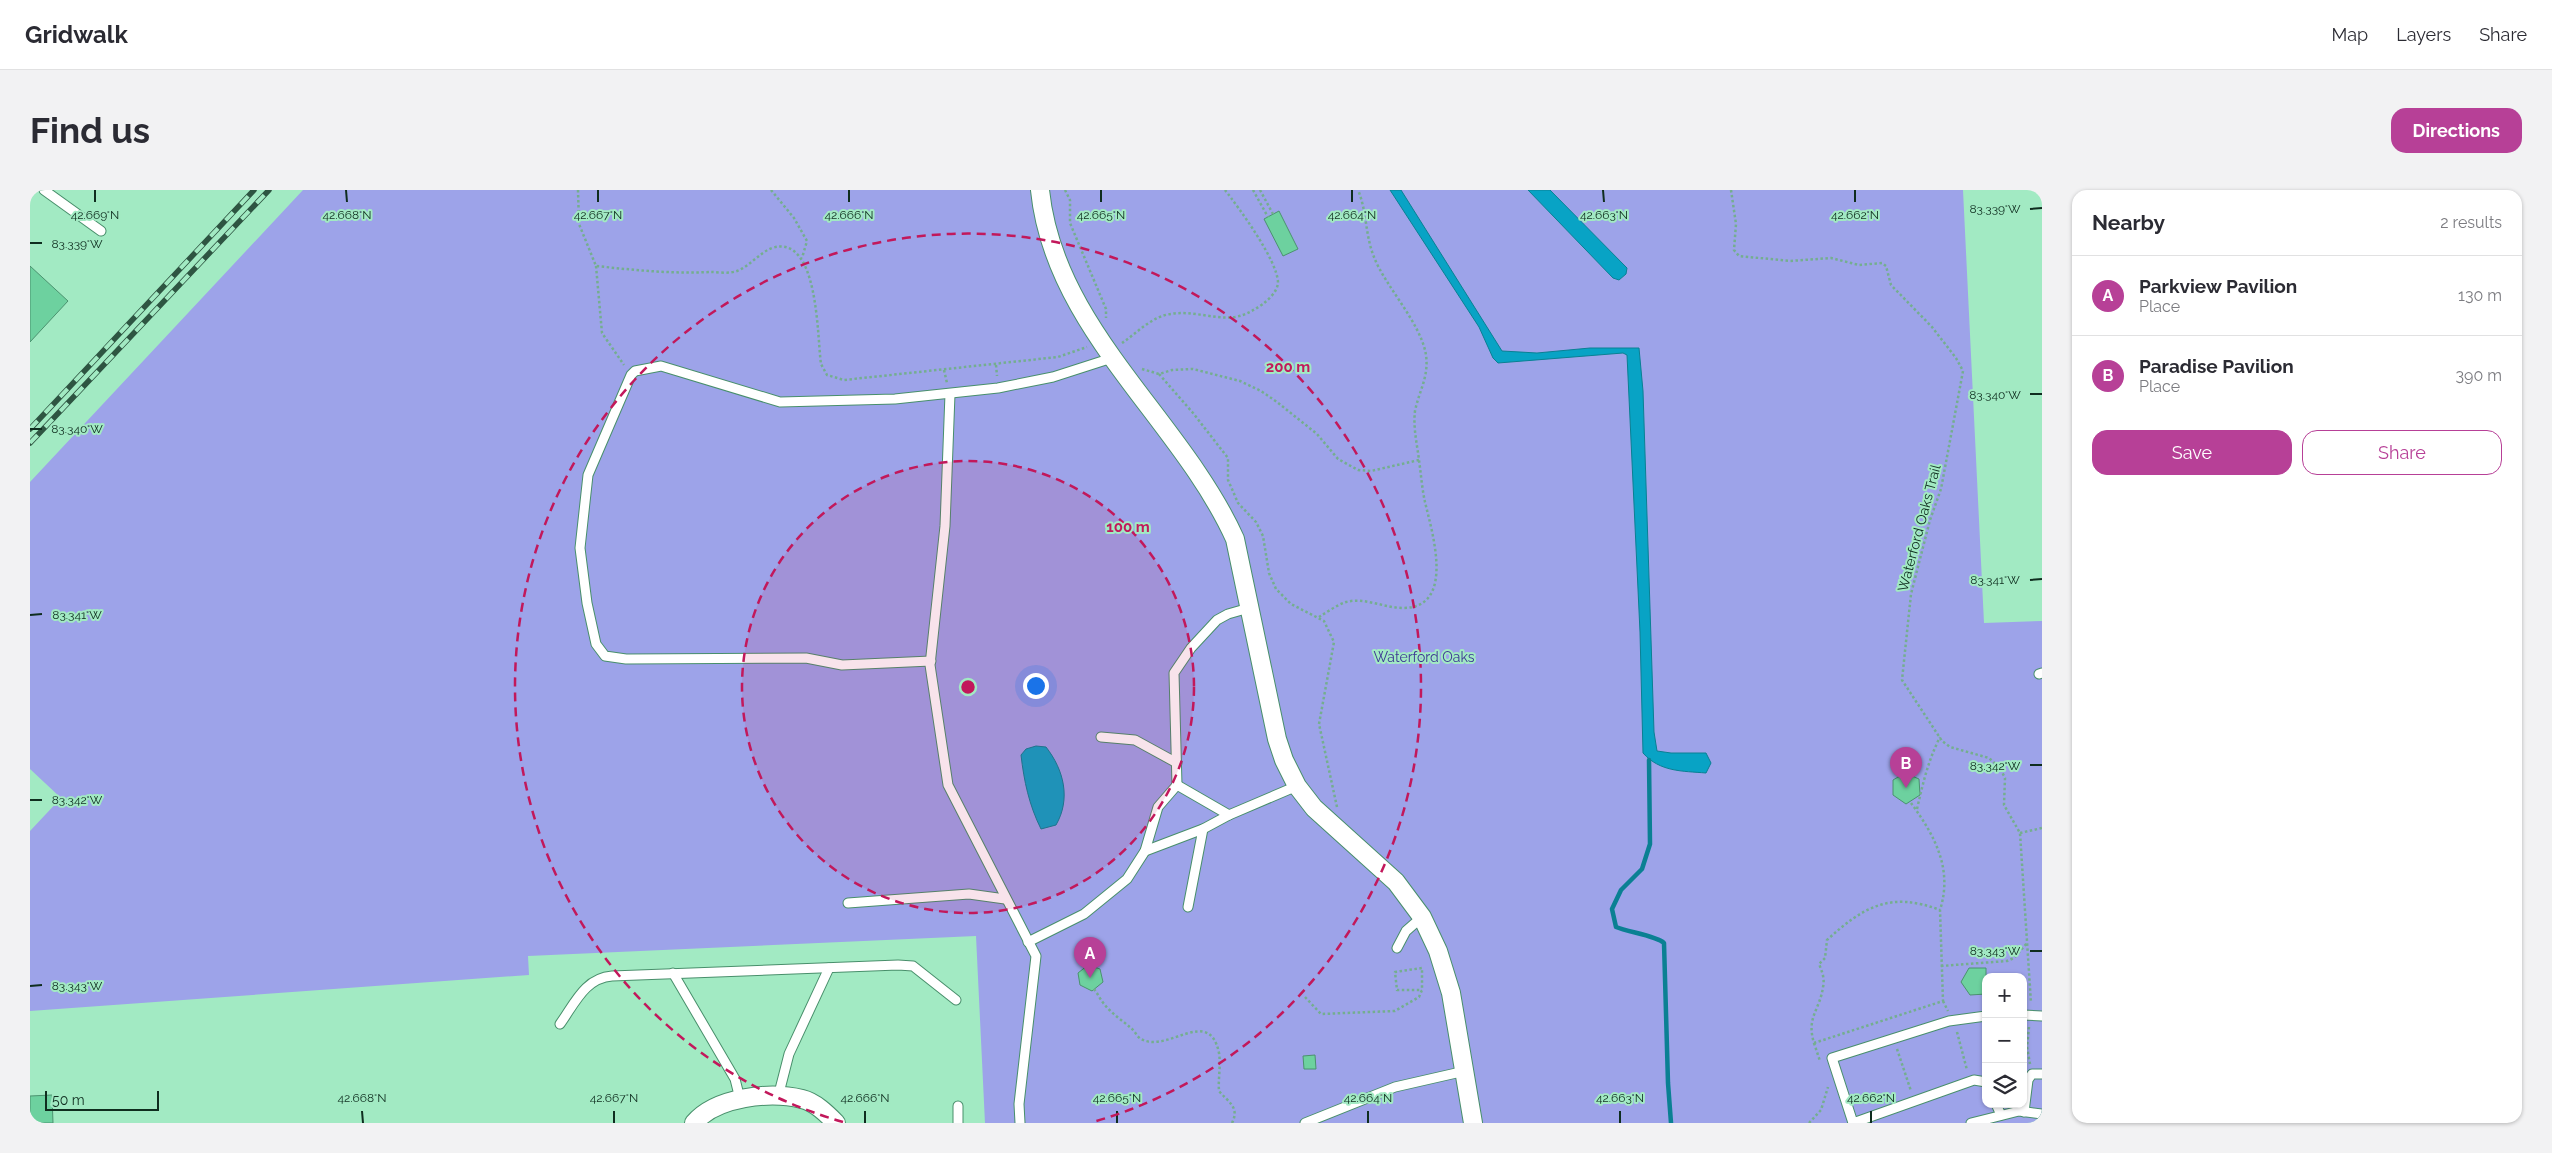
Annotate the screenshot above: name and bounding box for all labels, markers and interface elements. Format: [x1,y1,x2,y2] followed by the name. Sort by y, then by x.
[25,20,128,49] text: Gridwalk
[2332,24,2368,45] text: Map
[2396,24,2451,45] text: Layers
[2479,24,2527,45] text: Share
[2391,108,2522,153] button: Directions
[30,110,150,151] text: Find us
[1970,202,2021,216] text: 83.339°W
[71,208,119,222] text: 42.669°N
[322,208,372,222] text: 42.668°N
[574,208,622,222] text: 42.667°N
[824,208,874,222] text: 42.666°N
[1077,208,1125,222] text: 42.665°N
[1328,208,1376,222] text: 42.664°N
[1580,208,1628,222] text: 42.663°N
[1831,208,1879,222] text: 42.662°N
[2092,210,2165,235] text: Nearby
[2440,213,2502,232] text: 2 results
[52,237,103,251] text: 83.339°W
[2139,275,2297,297] text: Parkview Pavilion
[2103,286,2113,305] text: A
[2458,286,2502,305] text: 130 m
[2139,297,2180,316] text: Place
[2139,355,2294,377] text: Paradise Pavilion
[1266,358,1310,376] text: 200 m
[2103,366,2113,385] text: B
[2456,366,2502,385] text: 390 m
[2139,377,2180,396] text: Place
[1969,388,2021,402] text: 83.340°W
[51,422,103,436] text: 83.340°W
[2092,430,2292,475] button: Save
[2302,430,2502,475] button: Share
[1894,462,1944,593] street label: Waterford Oaks Trail
[1106,518,1150,536] text: 100 m
[1970,573,2020,587] text: 83.341°W
[52,608,102,622] text: 83.341°W
[1373,649,1475,665] park label: Waterford Oaks
[1023,673,1049,699] your location
[959,678,977,696] centre of rings
[1890,747,1922,788] pin: B
[1970,759,2021,773] text: 83.342°W
[52,793,103,807] text: 83.342°W
[1074,937,1106,978] pin: A
[1970,944,2021,958] text: 83.343°W
[1982,973,2027,1108] map controls
[1982,973,2027,1018] button: +
[52,979,103,993] text: 83.343°W
[1982,1018,2027,1063] button: −
[1982,1063,2027,1108] button: layers
[45,1088,159,1111] scale bar
[337,1091,387,1105] text: 42.668°N
[590,1091,638,1105] text: 42.667°N
[840,1091,890,1105] text: 42.666°N
[1093,1091,1141,1105] text: 42.665°N
[1344,1091,1392,1105] text: 42.664°N
[1596,1091,1644,1105] text: 42.663°N
[1847,1091,1895,1105] text: 42.662°N
[52,1092,85,1108] text: 50 m

